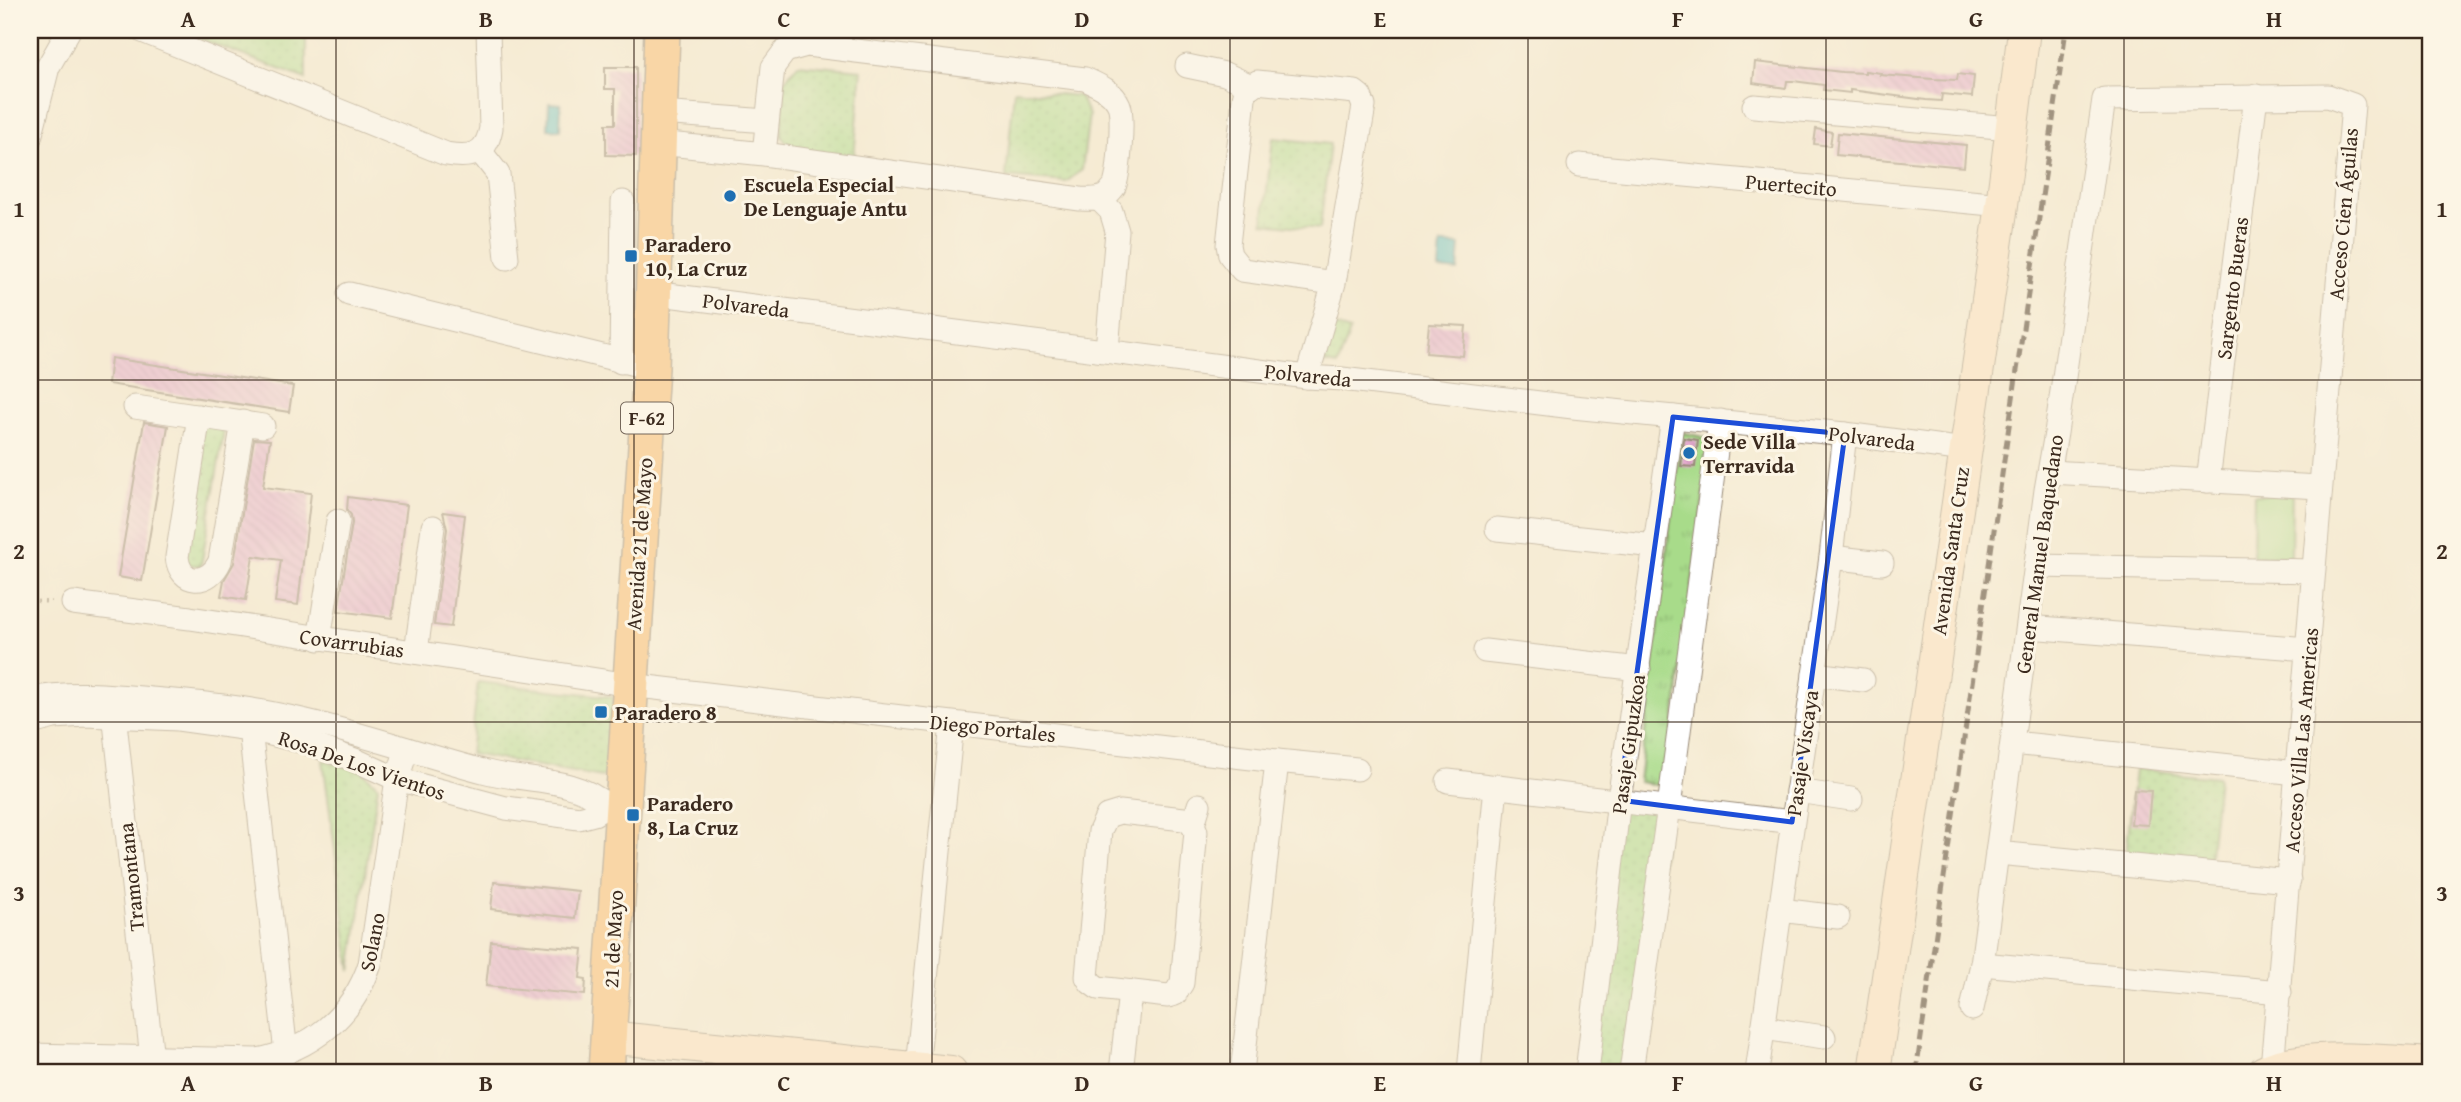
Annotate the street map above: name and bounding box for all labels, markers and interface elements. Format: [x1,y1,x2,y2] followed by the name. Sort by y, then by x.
[181,2,196,35] text: A
[479,2,493,35] text: B
[777,2,791,35] text: C
[1075,2,1090,35] text: D
[1374,2,1386,35] text: E
[1672,2,1684,35] text: F
[1969,2,1983,35] text: G
[2266,2,2282,35] text: H
[2320,126,2366,302] street label: Acceso Cien Águilas
[1744,166,1838,204] street label: Puertecito
[744,169,907,224] place label: Escuela Especial De Lenguaje Antu
[722,188,738,204] marker: Escuela Especial De Lenguaje Antu
[13,192,25,225] text: 1
[2436,192,2448,225] text: 1
[2208,215,2256,361] street label: Sargento Bueras
[645,229,747,284] place label: Paradero 10, La Cruz
[623,248,639,264] marker: Paradero 10, La Cruz
[701,284,791,326] street label: Polvareda
[1263,355,1353,395] street label: Polvareda
[621,402,673,434] road number: F-62
[1827,417,1917,459] street label: Polvareda
[1703,426,1796,481] place label: Sede Villa Terravida
[2007,432,2071,676] street label: General Manuel Baquedano
[1681,445,1697,461] marker: Sede Villa Terravida
[617,456,661,632] street label: Avenida 21 de Mayo
[1923,465,1977,637] street label: Avenida Santa Cruz
[13,534,25,567] text: 2
[2436,534,2448,567] text: 2
[298,620,406,666] street label: Covarrubias
[2276,626,2326,854] street label: Acceso Villa Las Americas
[1603,672,1653,816] street label: Pasaje Gipuzkoa
[1778,688,1826,818] street label: Pasaje Viscaya
[615,697,717,728] place label: Paradero 8
[593,704,609,720] marker: Paradero 8
[929,706,1057,750] street label: Diego Portales
[274,722,450,808] street label: Rosa De Los Vientos
[647,788,738,843] place label: Paradero 8, La Cruz
[625,807,641,823] marker: Paradero 8, La Cruz
[110,821,152,933] street label: Tramontana
[13,876,25,909] text: 3
[2436,876,2448,909] text: 3
[595,889,631,989] street label: 21 de Mayo
[351,910,393,974] street label: Solano
[181,1066,196,1099] text: A
[479,1066,493,1099] text: B
[777,1066,791,1099] text: C
[1075,1066,1090,1099] text: D
[1374,1066,1386,1099] text: E
[1672,1066,1684,1099] text: F
[1969,1066,1983,1099] text: G
[2266,1066,2282,1099] text: H

